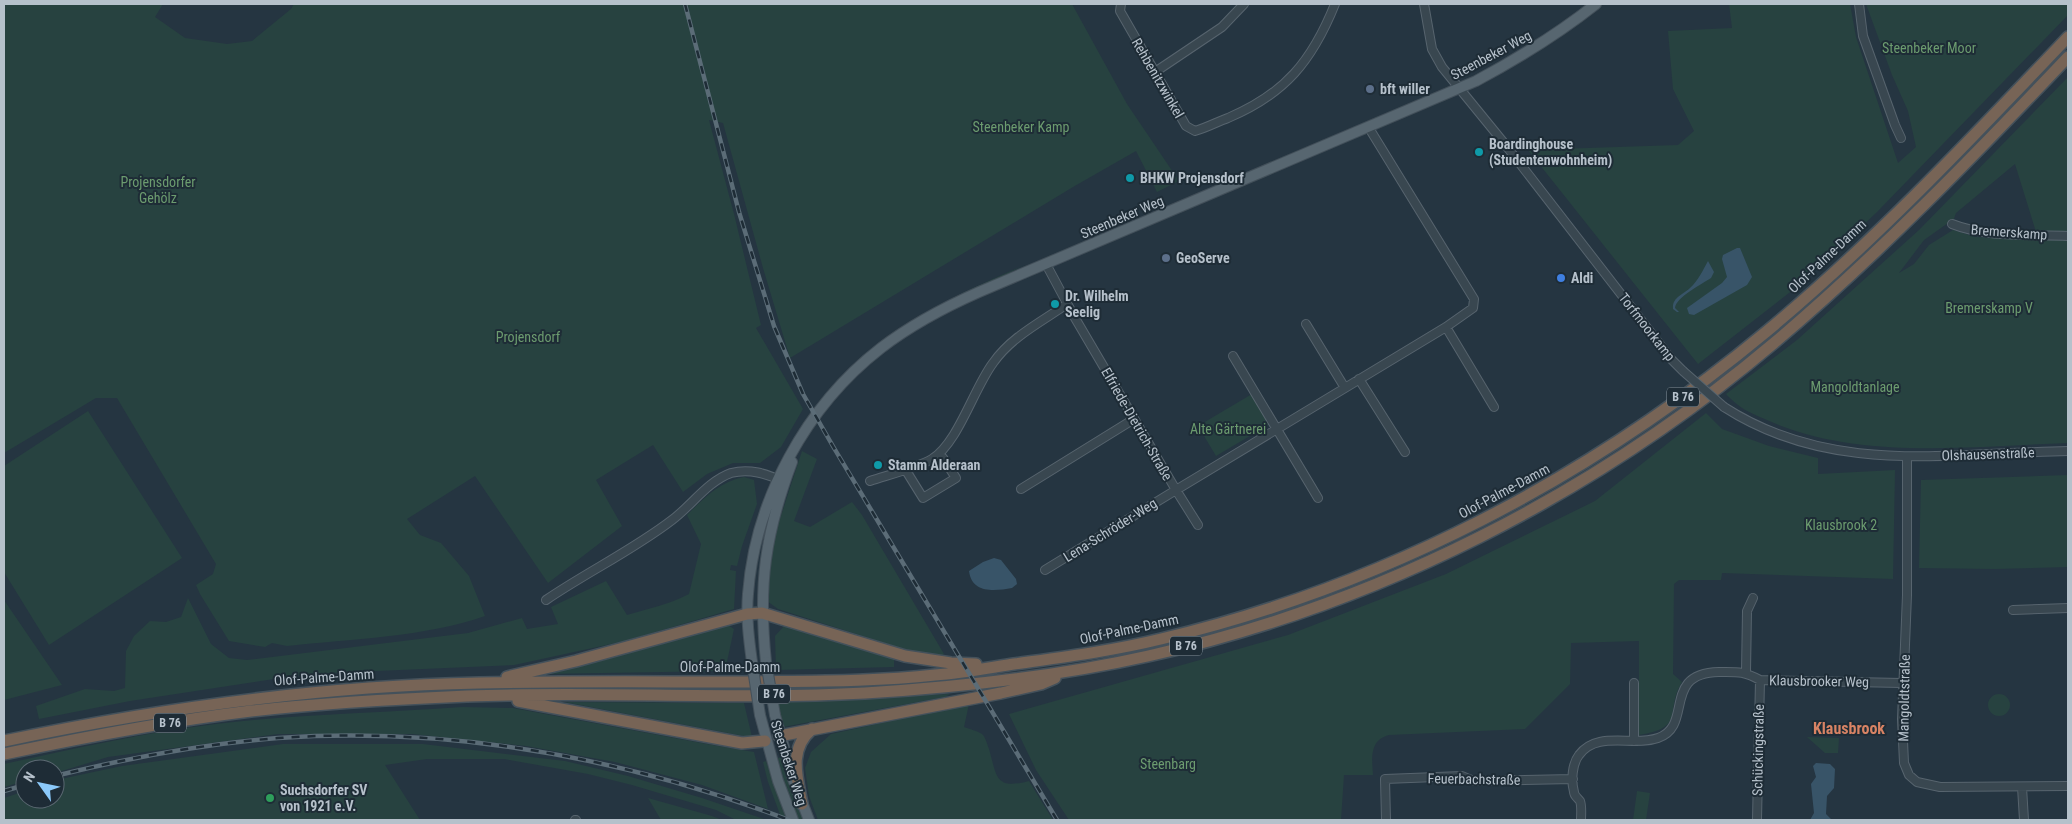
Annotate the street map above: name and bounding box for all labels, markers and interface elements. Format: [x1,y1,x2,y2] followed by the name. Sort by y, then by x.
[1448,27,1534,83] street label: Steenbeker Weg
[1129,35,1187,121] street label: Rehbenitzwinkel
[1882,40,1976,56] park label: Steenbeker Moor
[1380,81,1430,97] place label: bft willer
[1364,83,1376,95] marker: bft willer
[973,119,1069,135] park label: Steenbeker Kamp
[1489,136,1612,169] place label: Boardinghouse (Studentenwohnheim)
[1473,146,1485,158] marker: Boardinghouse (Studentenwohnheim)
[1140,170,1244,186] place label: BHKW Projensdorf
[1124,172,1136,184] marker: BHKW Projensdorf
[120,174,196,206] park label: Projensdorfer Gehölz
[1078,192,1166,242] street label: Steenbeker Weg
[1785,216,1869,296] street label: Olof-Palme-Damm
[1970,221,2048,243] street label: Bremerskamp
[1176,250,1230,266] place label: GeoServe
[1160,252,1172,264] marker: GeoServe
[1571,270,1593,286] place label: Aldi
[1555,272,1567,284] marker: Aldi
[1065,288,1129,320] place label: Dr. Wilhelm Seelig
[1616,290,1679,364] street label: Torfmoorkamp
[1049,298,1061,310] marker: Dr. Wilhelm Seelig
[1945,300,2033,316] park label: Bremerskamp V
[496,329,561,345] park label: Projensdorf
[1098,365,1176,484] street label: Elfriede-Dietrich-Straße
[1810,379,1900,395] park label: Mangoldtanlage
[1667,388,1699,407] road number: B 76
[1190,421,1266,437] park label: Alte Gärtnerei
[1941,444,2035,464] street label: Olshausenstraße
[888,457,981,473] place label: Stamm Alderaan
[872,459,884,471] marker: Stamm Alderaan
[1456,460,1552,522] street label: Olof-Palme-Damm
[1060,495,1160,565] street label: Lena-Schröder-Weg
[1805,517,1877,533] park label: Klausbrook 2
[1078,611,1180,647] street label: Olof-Palme-Damm
[1170,636,1202,656] road number: B 76
[1895,654,1913,742] street label: Mangoldtstraße
[680,659,780,675] street label: Olof-Palme-Damm
[273,666,375,688] street label: Olof-Palme-Damm
[1769,672,1869,690] street label: Klausbrooker Weg
[758,684,790,704] road number: B 76
[1749,703,1767,796] street label: Schückingstraße
[154,714,186,732] road number: B 76
[768,718,810,808] street label: Steenbeker Weg
[1813,719,1885,738] district label: Klausbrook
[1140,756,1196,772] park label: Steenbarg
[15,759,65,809] north arrow
[20,769,38,785] text: N
[1428,770,1521,788] street label: Feuerbachstraße
[280,782,367,814] place label: Suchsdorfer SV von 1921 e.V.
[264,792,276,804] marker: Suchsdorfer SV von 1921 e.V.

